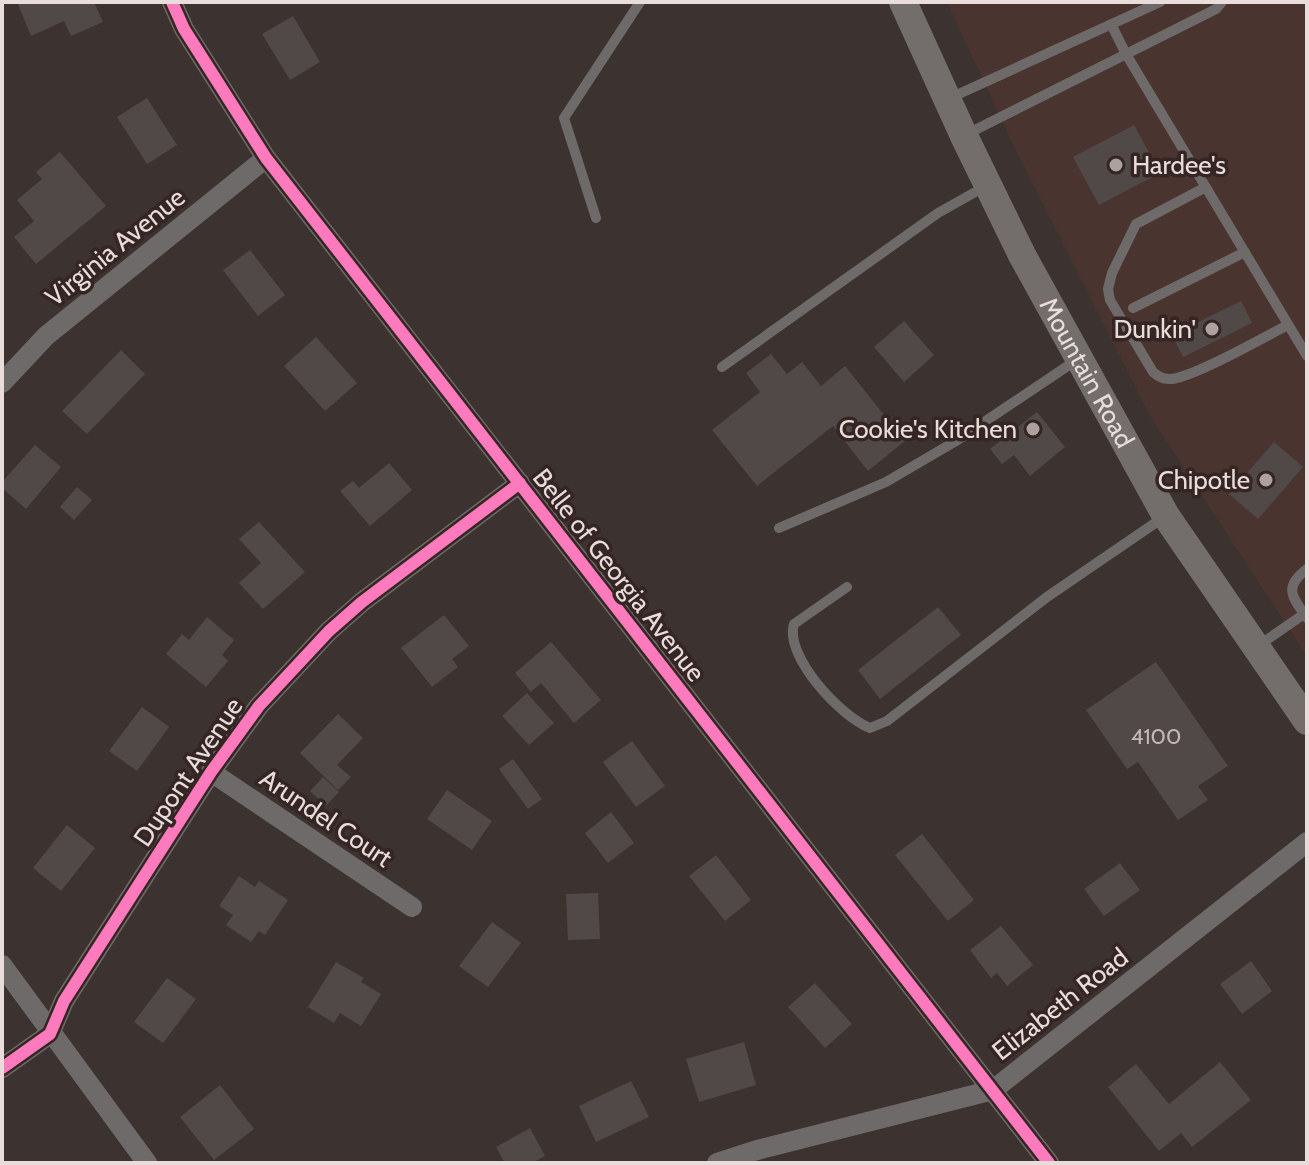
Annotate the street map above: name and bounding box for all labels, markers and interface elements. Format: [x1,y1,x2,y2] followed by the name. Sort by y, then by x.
[1132,149,1226,181] place label: Hardee's
[1107,156,1125,174] marker: Hardee's
[39,181,191,313] street label: Virginia Avenue
[1033,292,1141,453] street label: Mountain Road
[1113,313,1196,345] place label: Dunkin'
[1203,320,1221,338] marker: Dunkin'
[839,413,1017,445] place label: Cookie's Kitchen
[1024,420,1042,438] marker: Cookie's Kitchen
[526,462,712,688] street label: Belle of Georgia Avenue
[1158,464,1250,496] place label: Chipotle
[1257,471,1275,489] marker: Chipotle
[126,692,250,852] street label: Dupont Avenue
[1131,723,1181,750] house number: 4100
[254,762,398,874] street label: Arundel Court
[986,941,1134,1067] street label: Elizabeth Road

